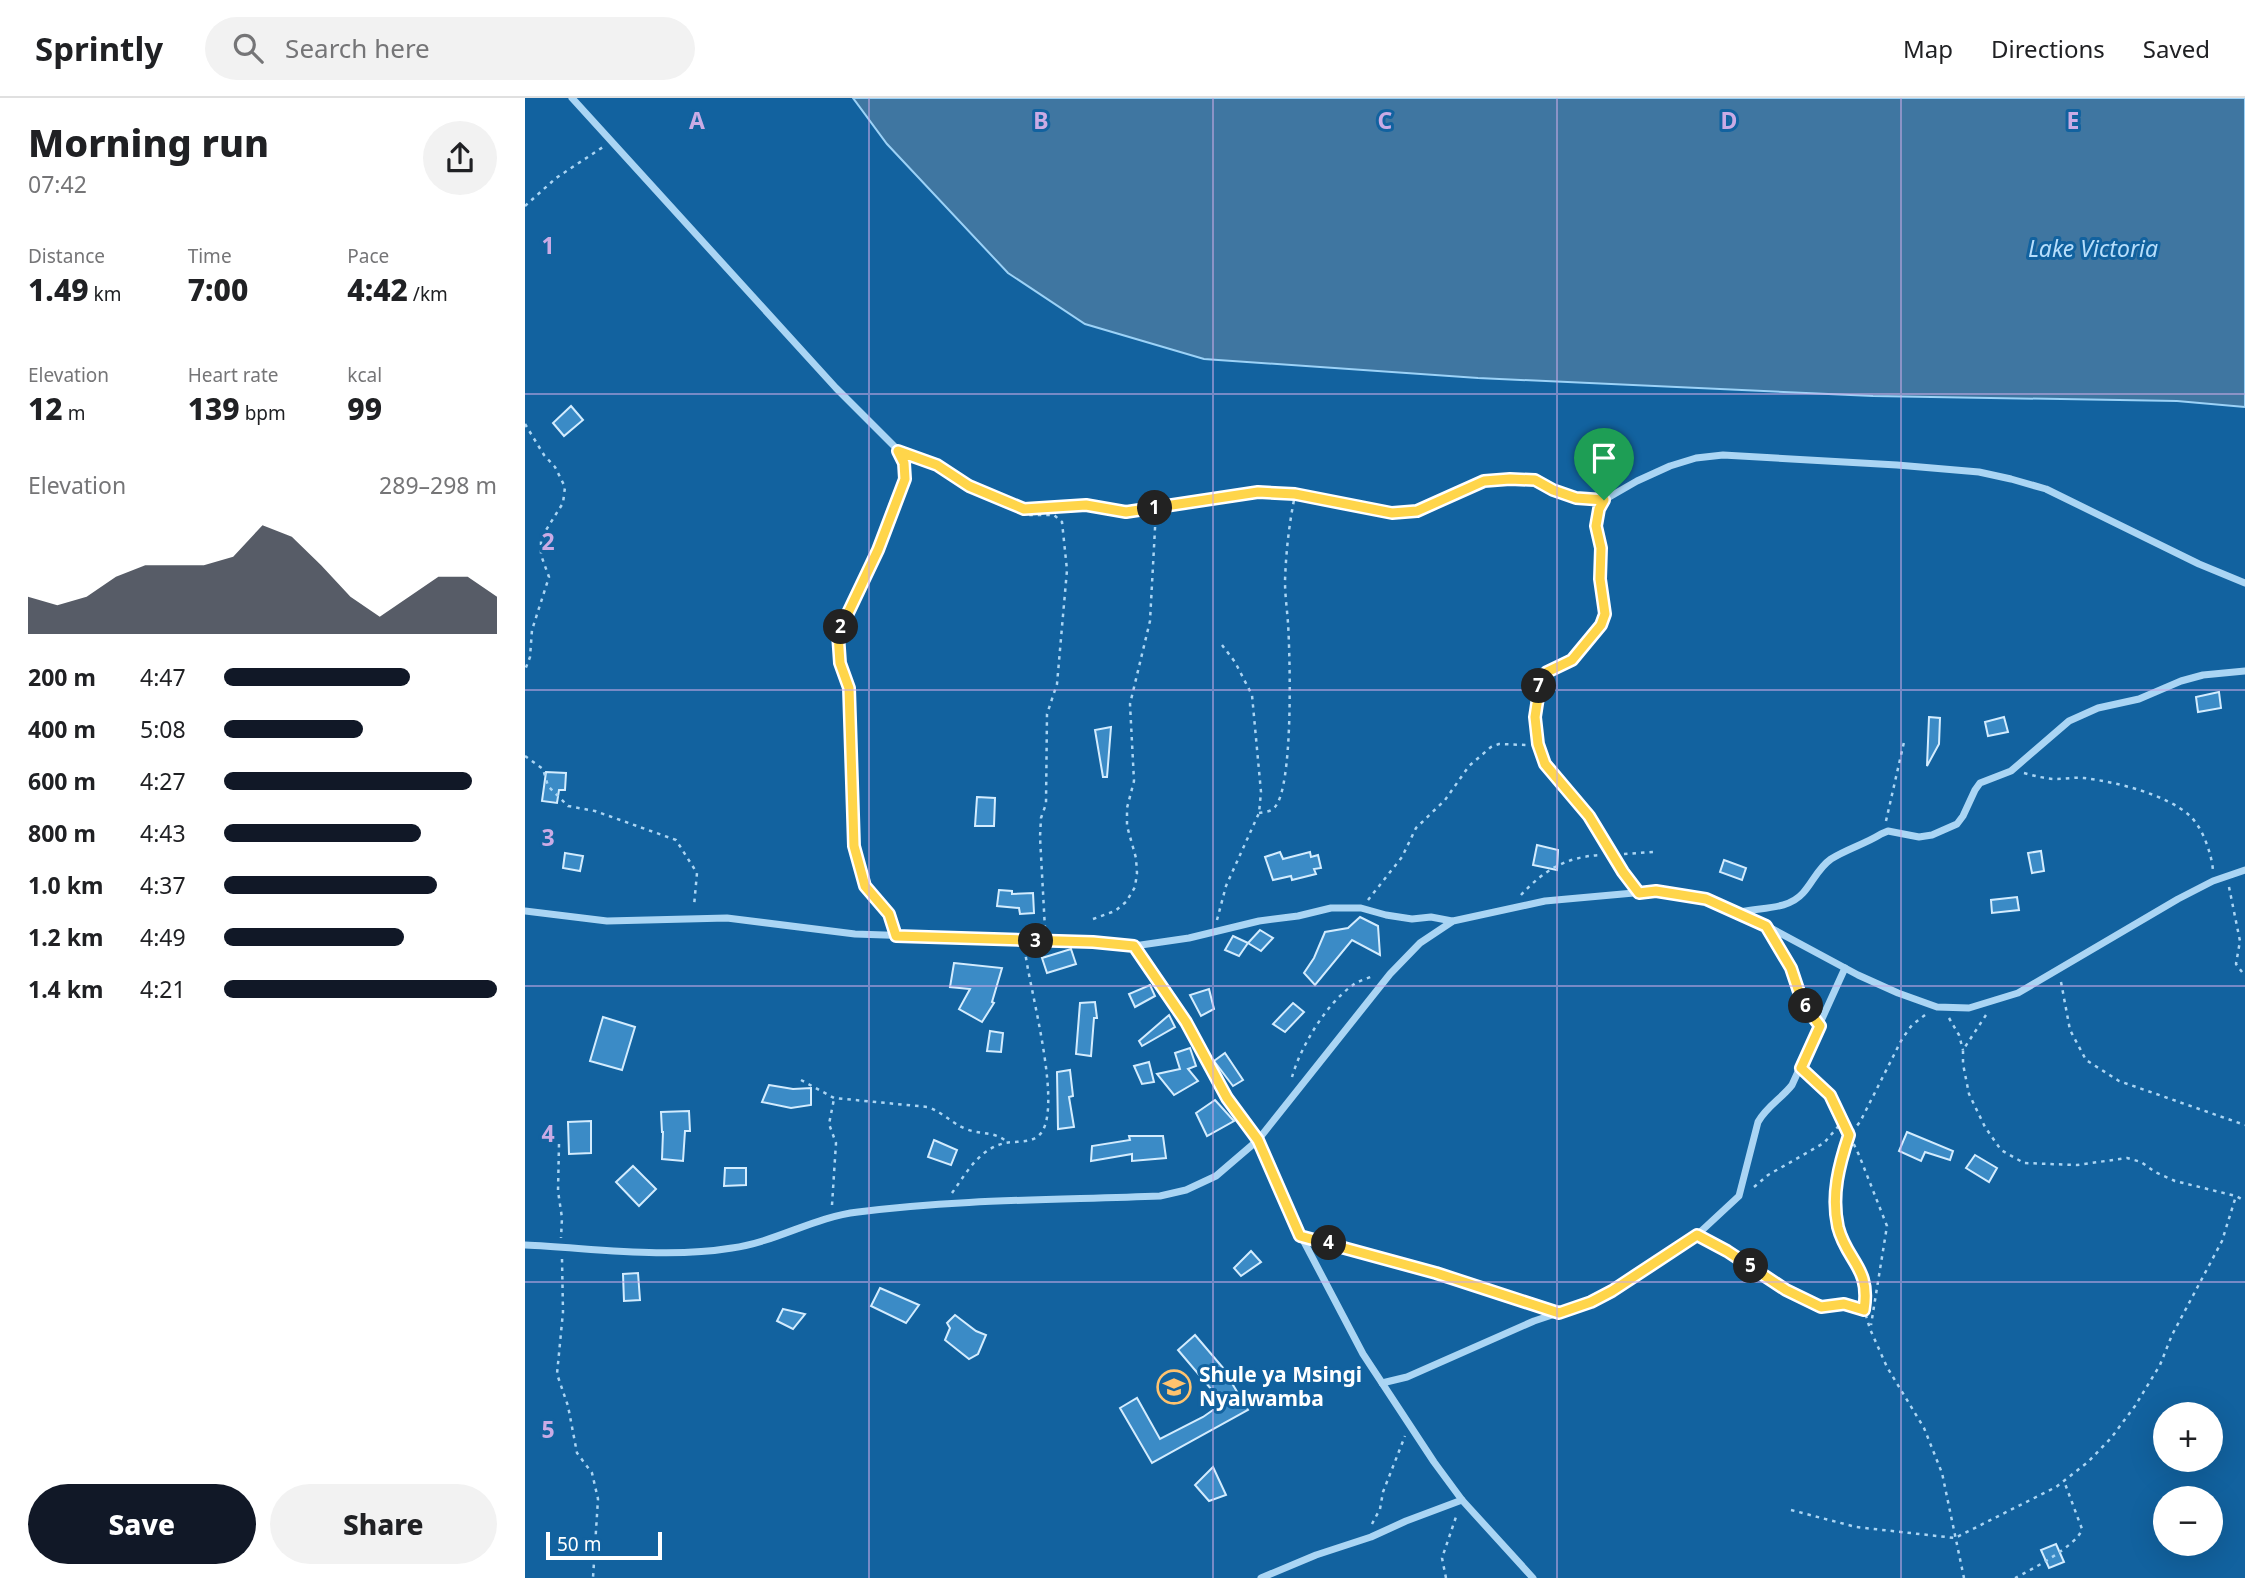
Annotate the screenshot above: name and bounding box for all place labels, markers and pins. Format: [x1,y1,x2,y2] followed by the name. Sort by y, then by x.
[1574,428,1634,500] pin
[1137,490,1173,526] pin: 1
[823,610,859,644] pin: 2
[1521,668,1557,704] pin: 7
[1019,924,1053,958] pin: 3
[1789,988,1823,1024] pin: 6
[1311,1226,1347,1260] pin: 4
[1733,1248,1769,1284] pin: 5
[1199,1360,1362,1412] place label: Shule ya Msingi Nyalwamba
[1155,1368,1193,1406] school or university icon: Shule ya Msingi Nyalwamba

